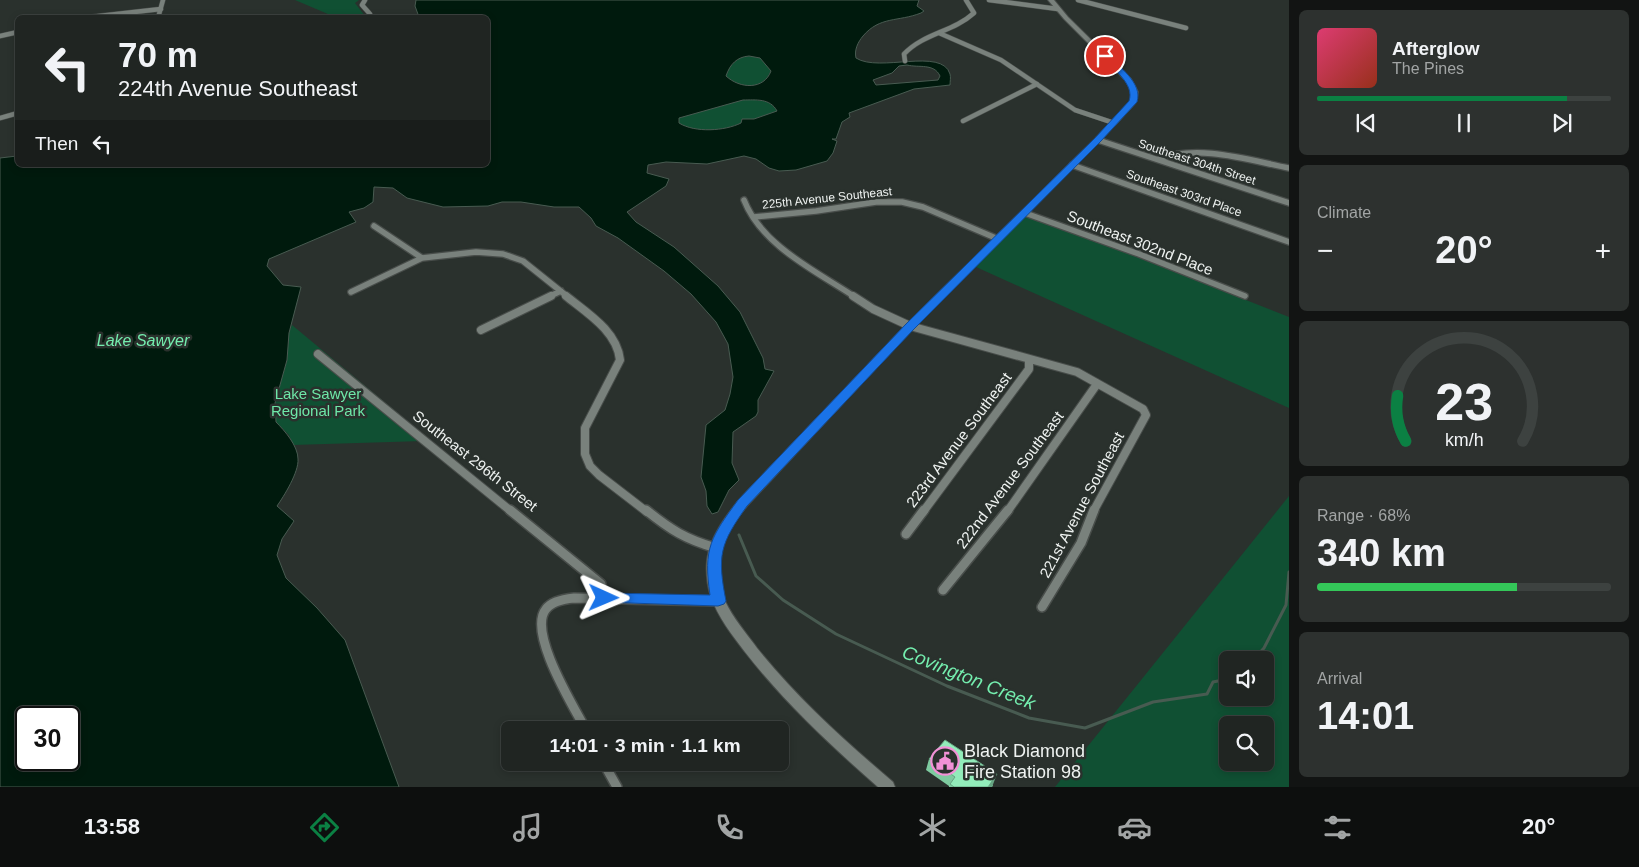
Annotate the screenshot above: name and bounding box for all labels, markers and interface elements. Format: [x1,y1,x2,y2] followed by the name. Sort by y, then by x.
[35,35,100,100] icon: left
[118,35,198,74] text: 70 m
[1084,35,1126,77] pin
[1392,38,1480,59] text: Afterglow
[1091,42,1119,70] icon: arrive
[1392,60,1464,77] text: The Pines
[118,76,357,101] text: 224th Avenue Southeast
[1352,109,1380,137] icon: previous
[1450,109,1478,137] icon: pause
[1548,109,1576,137] icon: next
[88,130,116,158] icon: left
[35,133,78,154] text: Then
[1136,136,1258,188] street label: Southeast 304th Street
[1124,167,1244,219] street label: Southeast 303rd Place
[761,184,893,212] street label: 225th Avenue Southeast
[1317,204,1371,221] text: Climate
[1065,207,1216,278] street label: Southeast 302nd Place
[1435,229,1493,271] text: 20°
[1317,235,1333,266] text: −
[1595,235,1611,266] text: +
[97,332,190,349] water label: Lake Sawyer
[902,368,1015,510] street label: 223rd Avenue Southeast
[1435,373,1493,431] text: 23
[271,385,366,419] park label: Lake Sawyer Regional Park
[410,407,542,515] street label: Southeast 296th Street
[952,407,1067,552] street label: 222nd Avenue Southeast
[1036,428,1128,580] street label: 221st Avenue Southeast
[1445,430,1483,450] text: km/h
[1317,507,1410,524] text: Range · 68%
[1317,532,1446,574] text: 340 km
[577,571,629,623] position arrow
[899,641,1040,714] water label: Covington Creek
[1219,651,1274,771] map controls
[1219,651,1274,706] button: sound
[1317,670,1362,687] text: Arrival
[1317,695,1414,737] text: 14:01
[15,706,80,771] speed limit sign: 30
[1219,716,1274,771] button: search
[549,735,741,756] text: 14:01 · 3 min · 1.1 km
[964,741,1085,782] place label: Black Diamond Fire Station 98
[930,746,960,776] public building icon: Black Diamond Fire Station 98
[307,810,342,845] icon: directions
[510,810,545,845] icon: music
[712,810,747,845] icon: phone
[915,810,950,845] icon: climate
[1117,810,1152,845] icon: car
[1320,810,1355,845] icon: filters
[84,814,140,839] text: 13:58
[1522,814,1555,839] text: 20°

